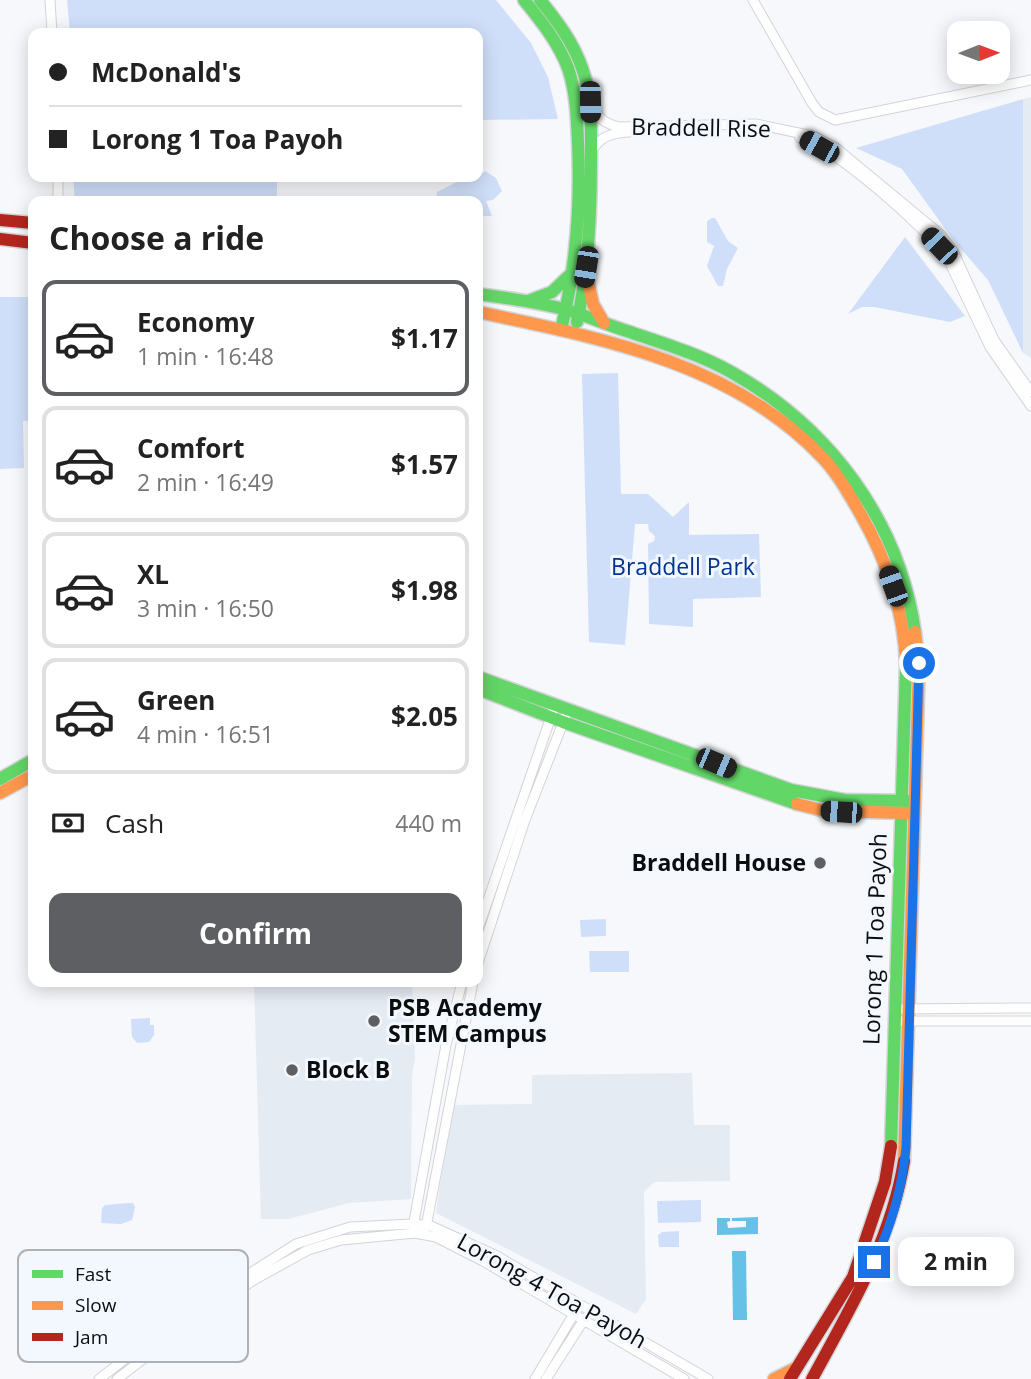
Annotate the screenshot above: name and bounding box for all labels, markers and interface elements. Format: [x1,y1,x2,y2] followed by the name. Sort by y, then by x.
[947,21,1010,84] north arrow
[947,21,1010,84] map controls
[91,54,241,90] text: McDonald's
[580,81,601,123] car
[631,110,771,144] street label: Braddell Rise
[91,121,343,157] text: Lorong 1 Toa Payoh
[796,128,843,166] car
[49,216,264,259] text: Choose a ride
[917,224,962,268] car
[573,245,600,289] car
[137,304,255,340] text: Economy
[53,307,116,370] icon: car
[391,320,458,356] text: $1.17
[137,340,274,372] text: 1 min · 16:48
[137,430,244,466] text: Comfort
[53,433,116,496] icon: car
[391,446,458,482] text: $1.57
[137,466,274,498] text: 2 min · 16:49
[611,550,755,582] park label: Braddell Park
[137,556,169,592] text: XL
[53,559,116,622] icon: car
[876,563,911,609] car
[391,572,458,608] text: $1.98
[137,592,274,624] text: 3 min · 16:50
[903,647,935,679] route start
[137,682,215,718] text: Green
[53,685,116,748] icon: car
[391,698,458,734] text: $2.05
[137,718,274,750] text: 4 min · 16:51
[693,745,740,781] car
[820,800,863,824] car
[49,804,87,842] icon: cash
[105,805,164,841] text: Cash
[395,807,462,839] text: 440 m
[854,832,894,1046] street label: Lorong 1 Toa Payoh
[632,846,806,878] place label: Braddell House
[812,855,828,871] marker: Braddell House
[49,893,462,973] button: Confirm
[388,991,547,1049] place label: PSB Academy STEM Campus
[366,1013,382,1029] marker: PSB Academy STEM Campus
[306,1053,390,1085] place label: Block B
[284,1062,300,1078] marker: Block B
[452,1225,653,1356] street label: Lorong 4 Toa Payoh
[898,1238,1014,1286] callout: 2 min
[924,1245,988,1277] text: 2 min
[858,1246,890,1278] route end
[18,1250,248,1362] legend
[75,1261,111,1287] text: Fast
[75,1292,117,1318] text: Slow
[73,1324,108,1350] text: Jam

